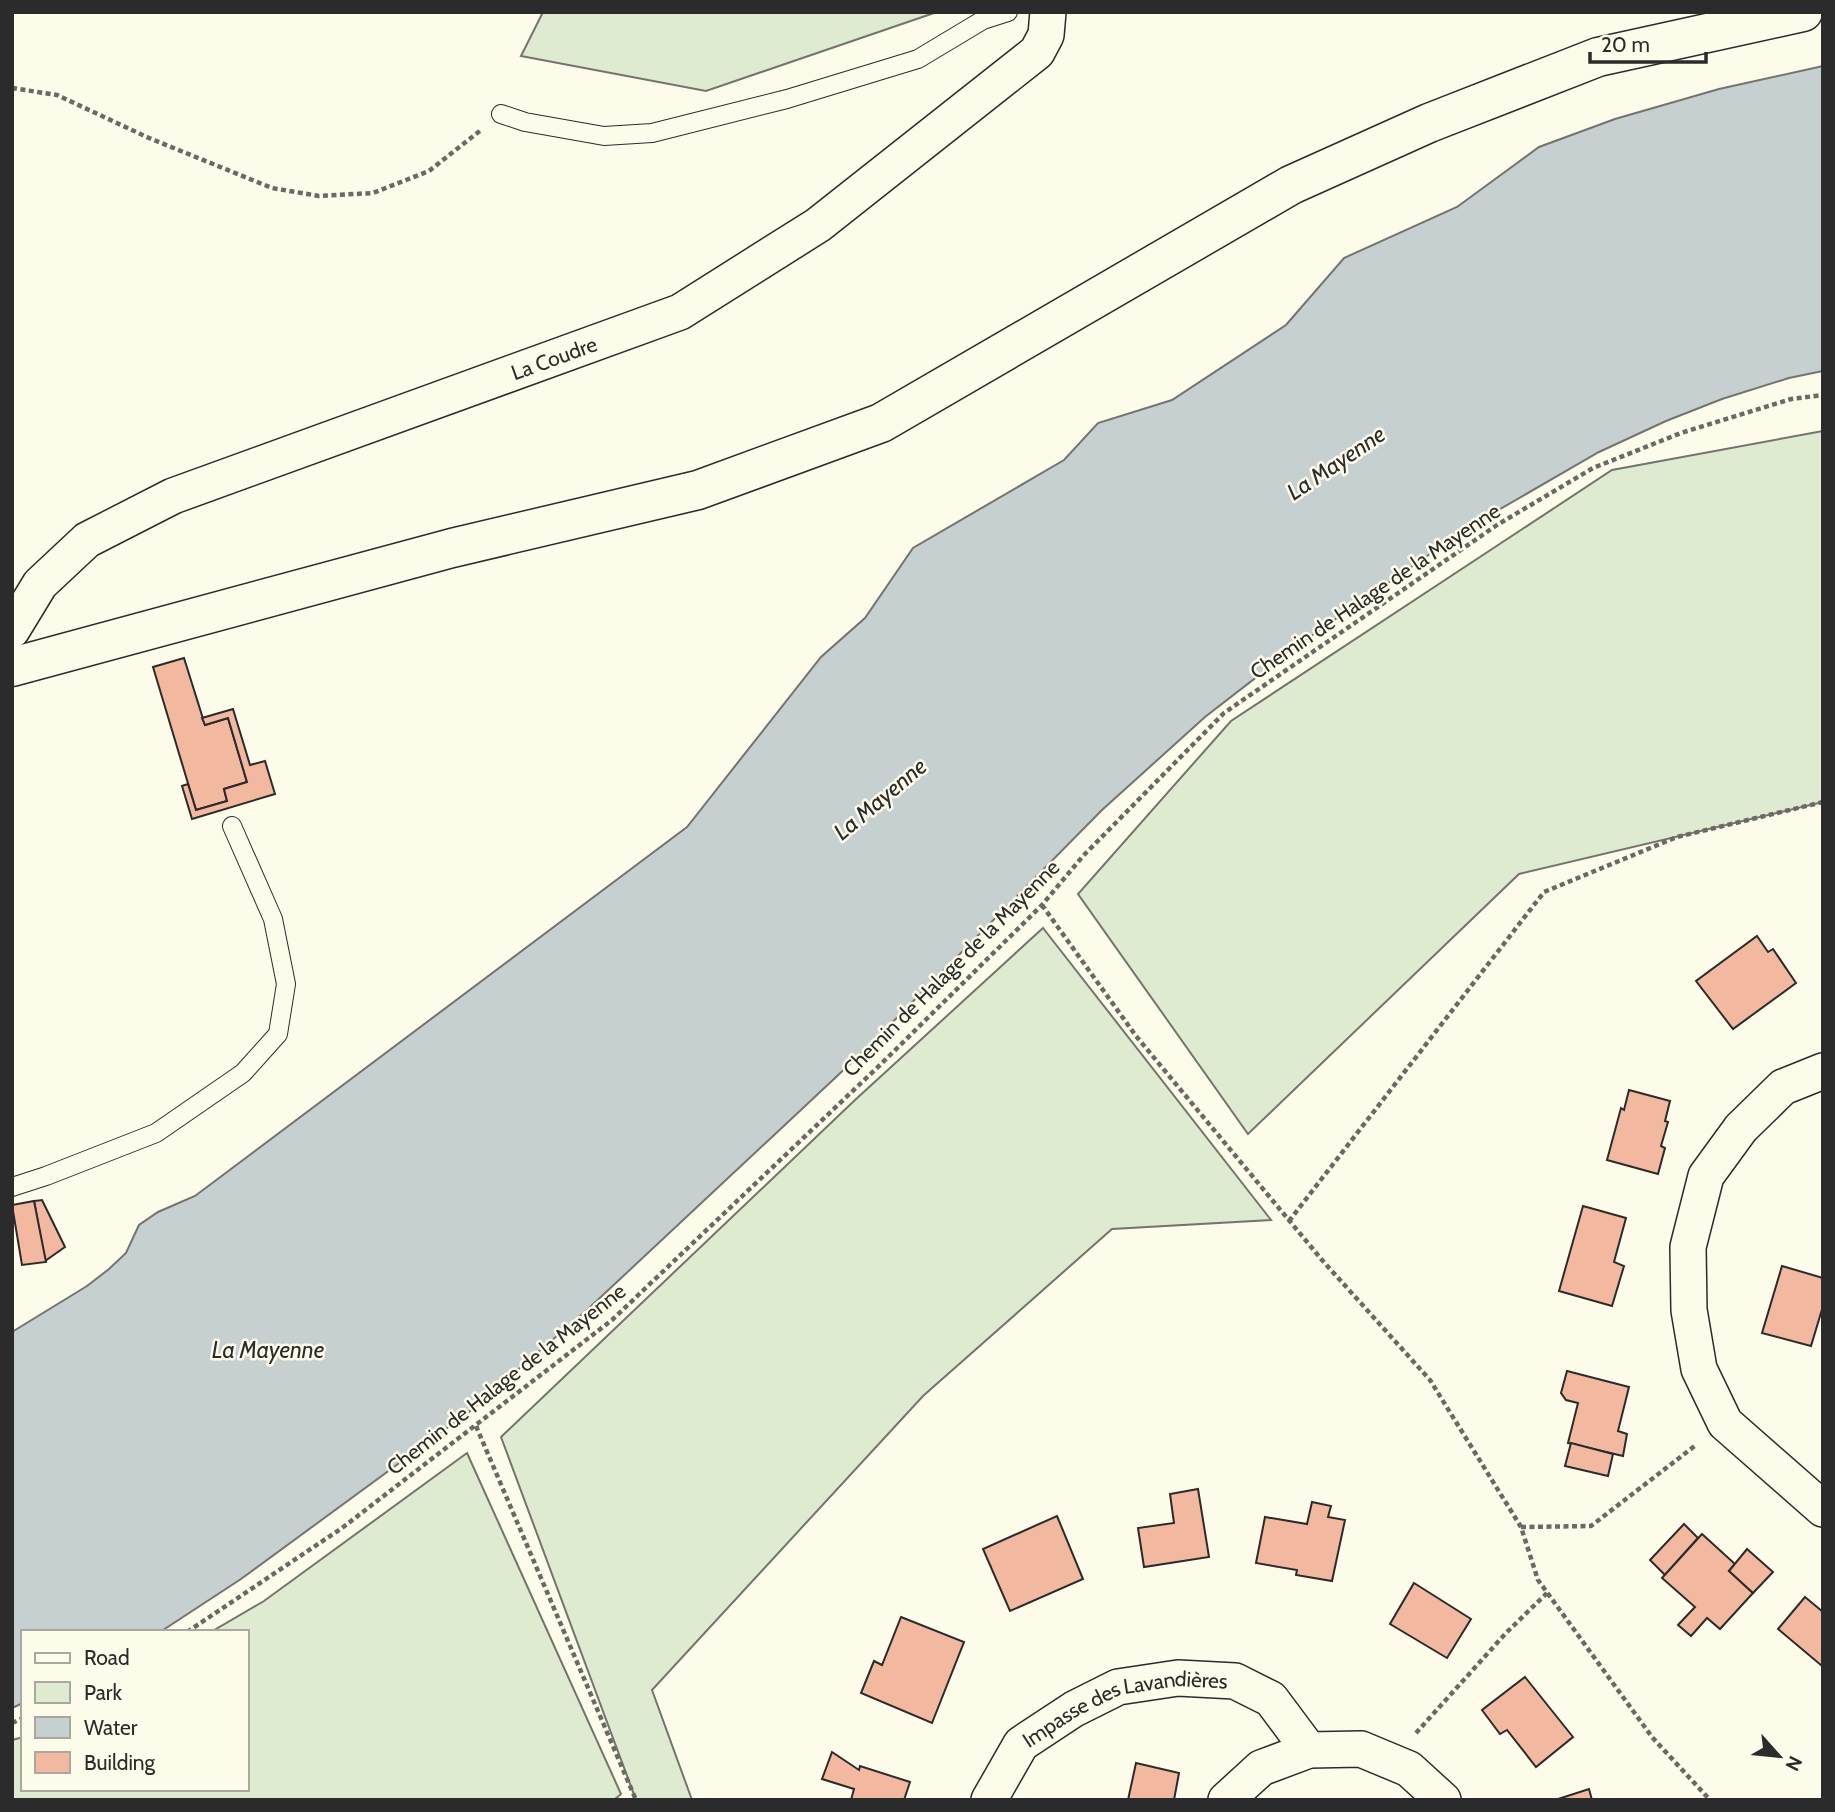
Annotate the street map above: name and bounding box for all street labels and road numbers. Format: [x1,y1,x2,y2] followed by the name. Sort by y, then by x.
[508,331,600,385] street label: La Coudre
[1245,498,1505,684] street label: Chemin de Halage de la Mayenne
[837,854,1065,1082] street label: Chemin de Halage de la Mayenne
[382,1278,631,1480] street label: Chemin de Halage de la Mayenne
[1017,1665,1229,1752] street label: Impasse des Lavandières

